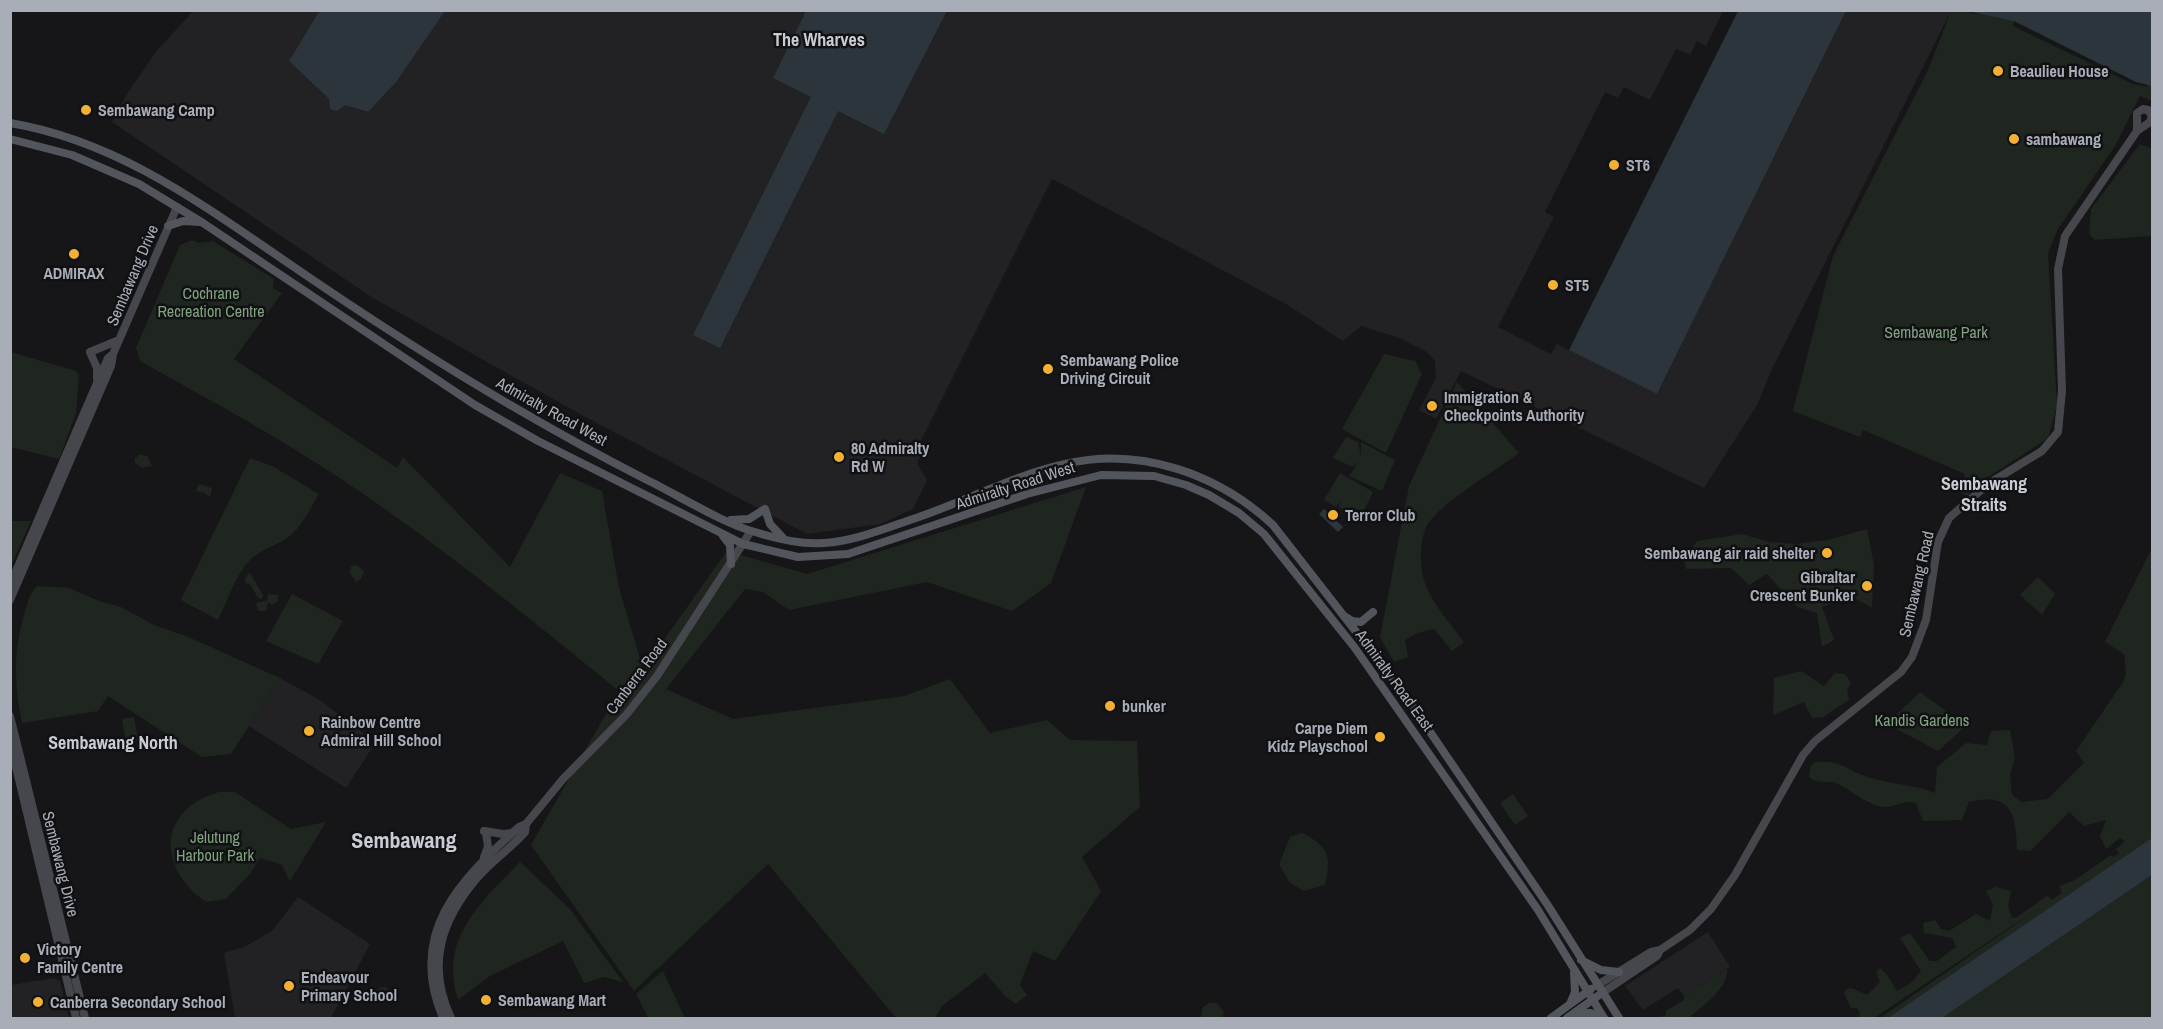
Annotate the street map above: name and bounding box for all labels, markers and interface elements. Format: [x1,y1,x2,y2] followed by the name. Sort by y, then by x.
[773,27,865,52] district label: The Wharves
[2010,60,2108,82] place label: Beaulieu House
[1991,64,2005,78] marker: Beaulieu House
[98,99,215,121] place label: Sembawang Camp
[79,103,93,117] marker: Sembawang Camp
[2026,128,2101,150] place label: sambawang
[2007,132,2021,146] marker: sambawang
[1626,154,1650,176] place label: ST6
[1607,158,1621,172] marker: ST6
[101,221,163,329] street label: Sembawang Drive
[67,247,81,261] marker: ADMIRAX
[43,262,105,284] place label: ADMIRAX
[1565,274,1589,296] place label: ST5
[1546,278,1560,292] marker: ST5
[157,282,265,322] park label: Cochrane Recreation Centre
[1884,321,1988,343] park label: Sembawang Park
[1060,349,1179,389] place label: Sembawang Police Driving Circuit
[1041,362,1055,376] marker: Sembawang Police Driving Circuit
[492,371,612,451] street label: Admiralty Road West
[1444,386,1585,426] place label: Immigration & Checkpoints Authority
[1425,399,1439,413] marker: Immigration & Checkpoints Authority
[851,437,930,477] place label: 80 Admiralty Rd W
[832,450,846,464] marker: 80 Admiralty Rd W
[952,455,1078,515] street label: Admiralty Road West
[1941,471,2027,517] district label: Sembawang Straits
[1345,504,1415,526] place label: Terror Club
[1326,508,1340,522] marker: Terror Club
[1893,529,1939,639] street label: Sembawang Road
[1644,542,1816,564] place label: Sembawang air raid shelter
[1820,546,1834,560] marker: Sembawang air raid shelter
[1750,566,1856,606] place label: Gibraltar Crescent Bunker
[1860,579,1874,593] marker: Gibraltar Crescent Bunker
[1350,624,1439,735] street label: Admiralty Road East
[600,634,672,718] street label: Canberra Road
[1122,695,1167,717] place label: bunker
[1103,699,1117,713] marker: bunker
[1875,709,1969,731] park label: Kandis Gardens
[321,711,441,751] place label: Rainbow Centre Admiral Hill School
[1267,717,1368,757] place label: Carpe Diem Kidz Playschool
[302,724,316,738] marker: Rainbow Centre Admiral Hill School
[48,730,178,755] district label: Sembawang North
[1373,730,1387,744] marker: Carpe Diem Kidz Playschool
[37,809,85,919] street label: Sembawang Drive
[351,825,457,855] district label: Sembawang
[176,826,254,866] park label: Jelutung Harbour Park
[37,938,123,978] place label: Victory Family Centre
[18,951,32,965] marker: Victory Family Centre
[301,966,397,1006] place label: Endeavour Primary School
[282,979,296,993] marker: Endeavour Primary School
[498,989,607,1011] place label: Sembawang Mart
[50,991,226,1013] place label: Canberra Secondary School
[479,993,493,1007] marker: Sembawang Mart
[31,995,45,1009] marker: Canberra Secondary School

